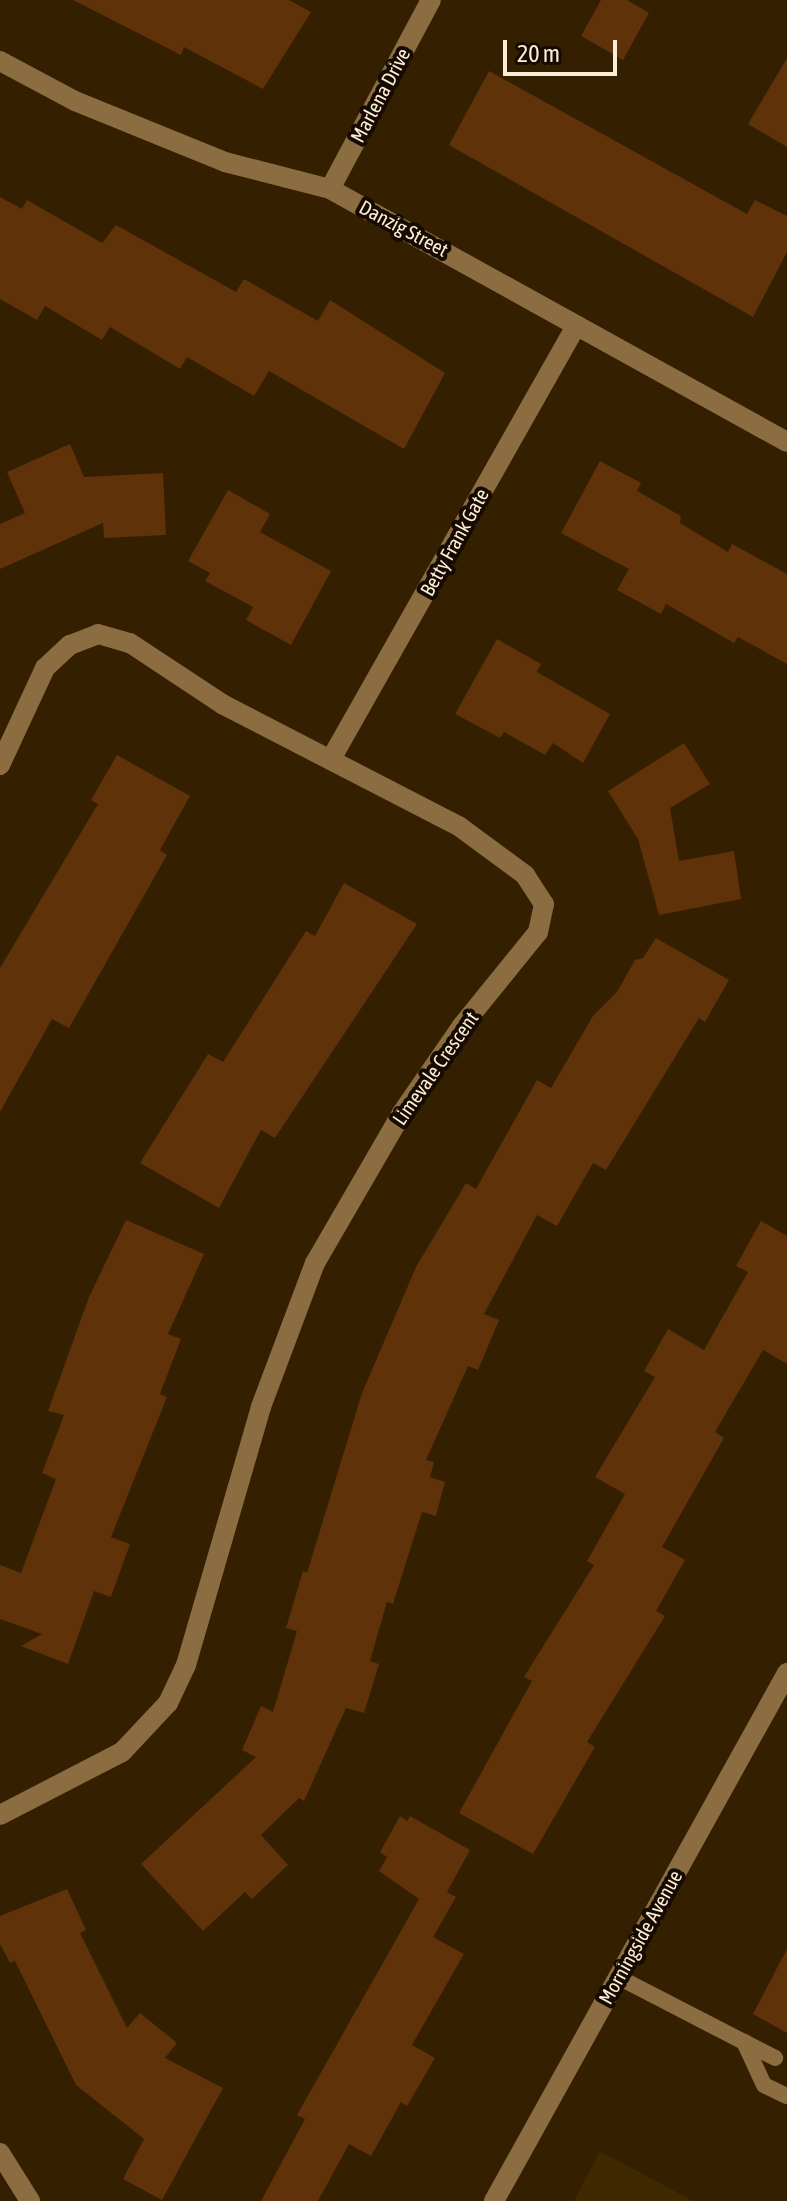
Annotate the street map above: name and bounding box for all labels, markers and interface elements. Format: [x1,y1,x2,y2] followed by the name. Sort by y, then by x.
[507,24,621,74] scale bar
[517,40,560,67] text: 20 m
[345,44,415,146] street label: Marlena Drive
[355,195,453,261] street label: Danzig Street
[415,484,493,600] street label: Betty Frank Gate
[387,1007,483,1129] street label: Limevale Crescent
[593,1866,687,2008] street label: Morningside Avenue

